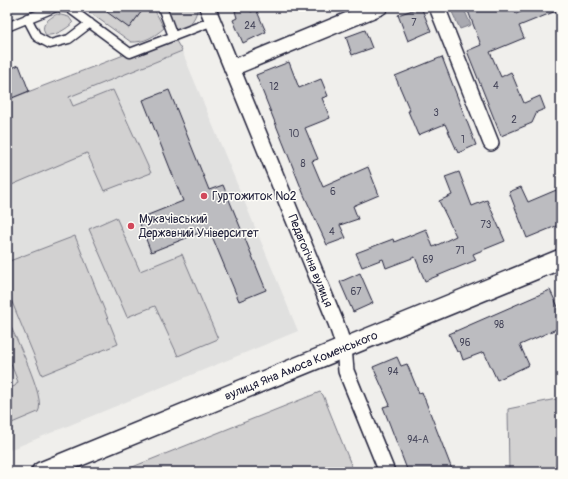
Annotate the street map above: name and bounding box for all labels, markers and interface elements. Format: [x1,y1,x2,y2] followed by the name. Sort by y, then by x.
[411,17,417,29] house number: 7
[244,20,256,32] house number: 24
[493,80,499,92] house number: 4
[269,81,279,93] house number: 12
[433,107,439,119] house number: 3
[511,114,517,126] house number: 2
[289,128,300,140] house number: 10
[461,134,465,146] house number: 1
[300,158,306,170] house number: 8
[330,186,336,198] house number: 6
[212,189,297,204] place label: Гуртожиток №2
[199,191,209,201] marker: Гуртожиток №2
[138,212,259,241] place label: Мукачівський Державний Університет
[285,212,336,310] street label: Педагогічна вулиця
[481,219,492,231] house number: 73
[126,221,136,231] marker: Мукачівський Державний Університет
[329,226,335,238] house number: 4
[455,245,465,257] house number: 71
[423,254,433,266] house number: 69
[350,286,362,298] house number: 67
[494,319,504,331] house number: 98
[222,327,380,404] street label: вулиця Яна Амоса Коменського
[460,337,471,349] house number: 96
[388,366,399,378] house number: 94
[407,434,429,446] house number: 94-А

